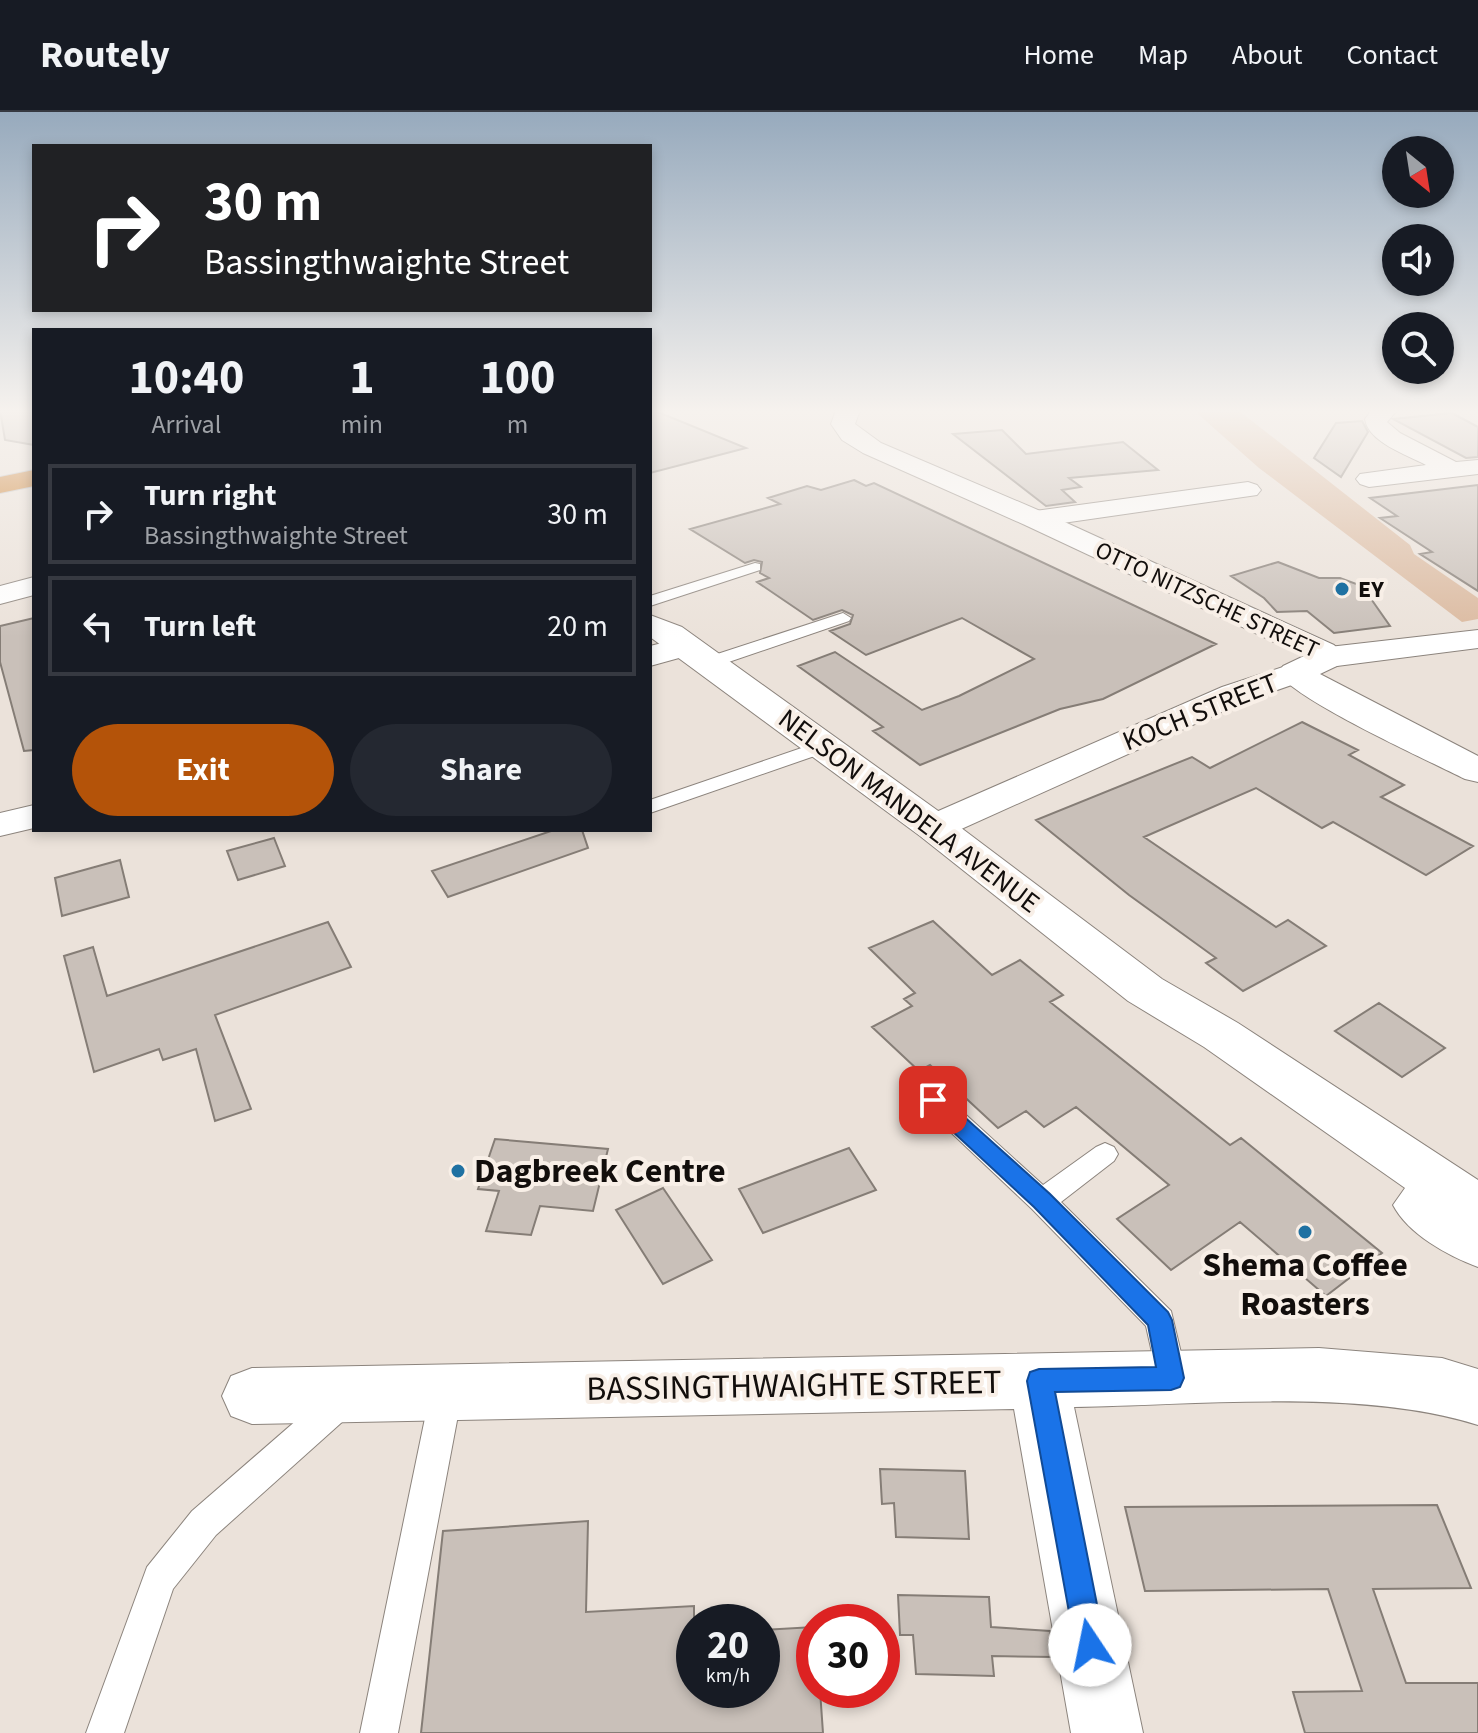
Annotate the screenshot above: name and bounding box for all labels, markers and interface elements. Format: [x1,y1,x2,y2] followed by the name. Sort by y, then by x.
[40,28,170,82] text: Routely
[1023,35,1094,75] text: Home
[1138,35,1188,75] text: Map
[1232,35,1303,75] text: About
[1347,35,1438,75] text: Contact
[1382,136,1454,208] north arrow
[1382,136,1454,384] map controls
[204,163,322,242] text: 30 m
[72,176,176,280] icon: right
[1382,224,1454,296] button: sound
[204,237,569,288] text: Bassingthwaighte Street
[1382,312,1454,384] button: search
[128,344,244,412] text: 10:40
[349,344,375,412] text: 1
[479,344,555,412] text: 100
[151,406,221,443] text: Arrival
[341,406,383,443] text: min
[507,406,528,443] text: m
[144,474,276,517] text: Turn right
[76,492,120,536] icon: right
[547,493,608,536] text: 30 m
[144,517,408,554] text: Bassingthwaighte Street
[1089,533,1325,667] street label: OTTO NITZSCHE STREET
[1358,572,1384,607] place label: EY
[1333,580,1351,598] marker: EY
[76,604,120,648] icon: left
[144,605,256,648] text: Turn left
[547,605,608,648] text: 20 m
[1117,663,1283,761] street label: KOCH STREET
[770,699,1048,923] street label: NELSON MANDELA AVENUE
[72,724,334,816] button: Exit
[350,724,612,816] button: Share
[899,1066,967,1134] pin
[911,1078,955,1122] icon: arrive
[474,1147,726,1196] place label: Dagbreek Centre
[449,1162,467,1180] marker: Dagbreek Centre
[1296,1223,1314,1241] marker: Shema Coffee Roasters
[1202,1241,1408,1329] place label: Shema Coffee Roasters
[586,1358,1002,1414] street label: BASSINGTHWAIGHTE STREET
[1048,1603,1132,1687] position arrow
[796,1604,900,1708] speed limit sign: 30
[707,1617,749,1674] text: 20
[706,1662,750,1690] text: km/h

